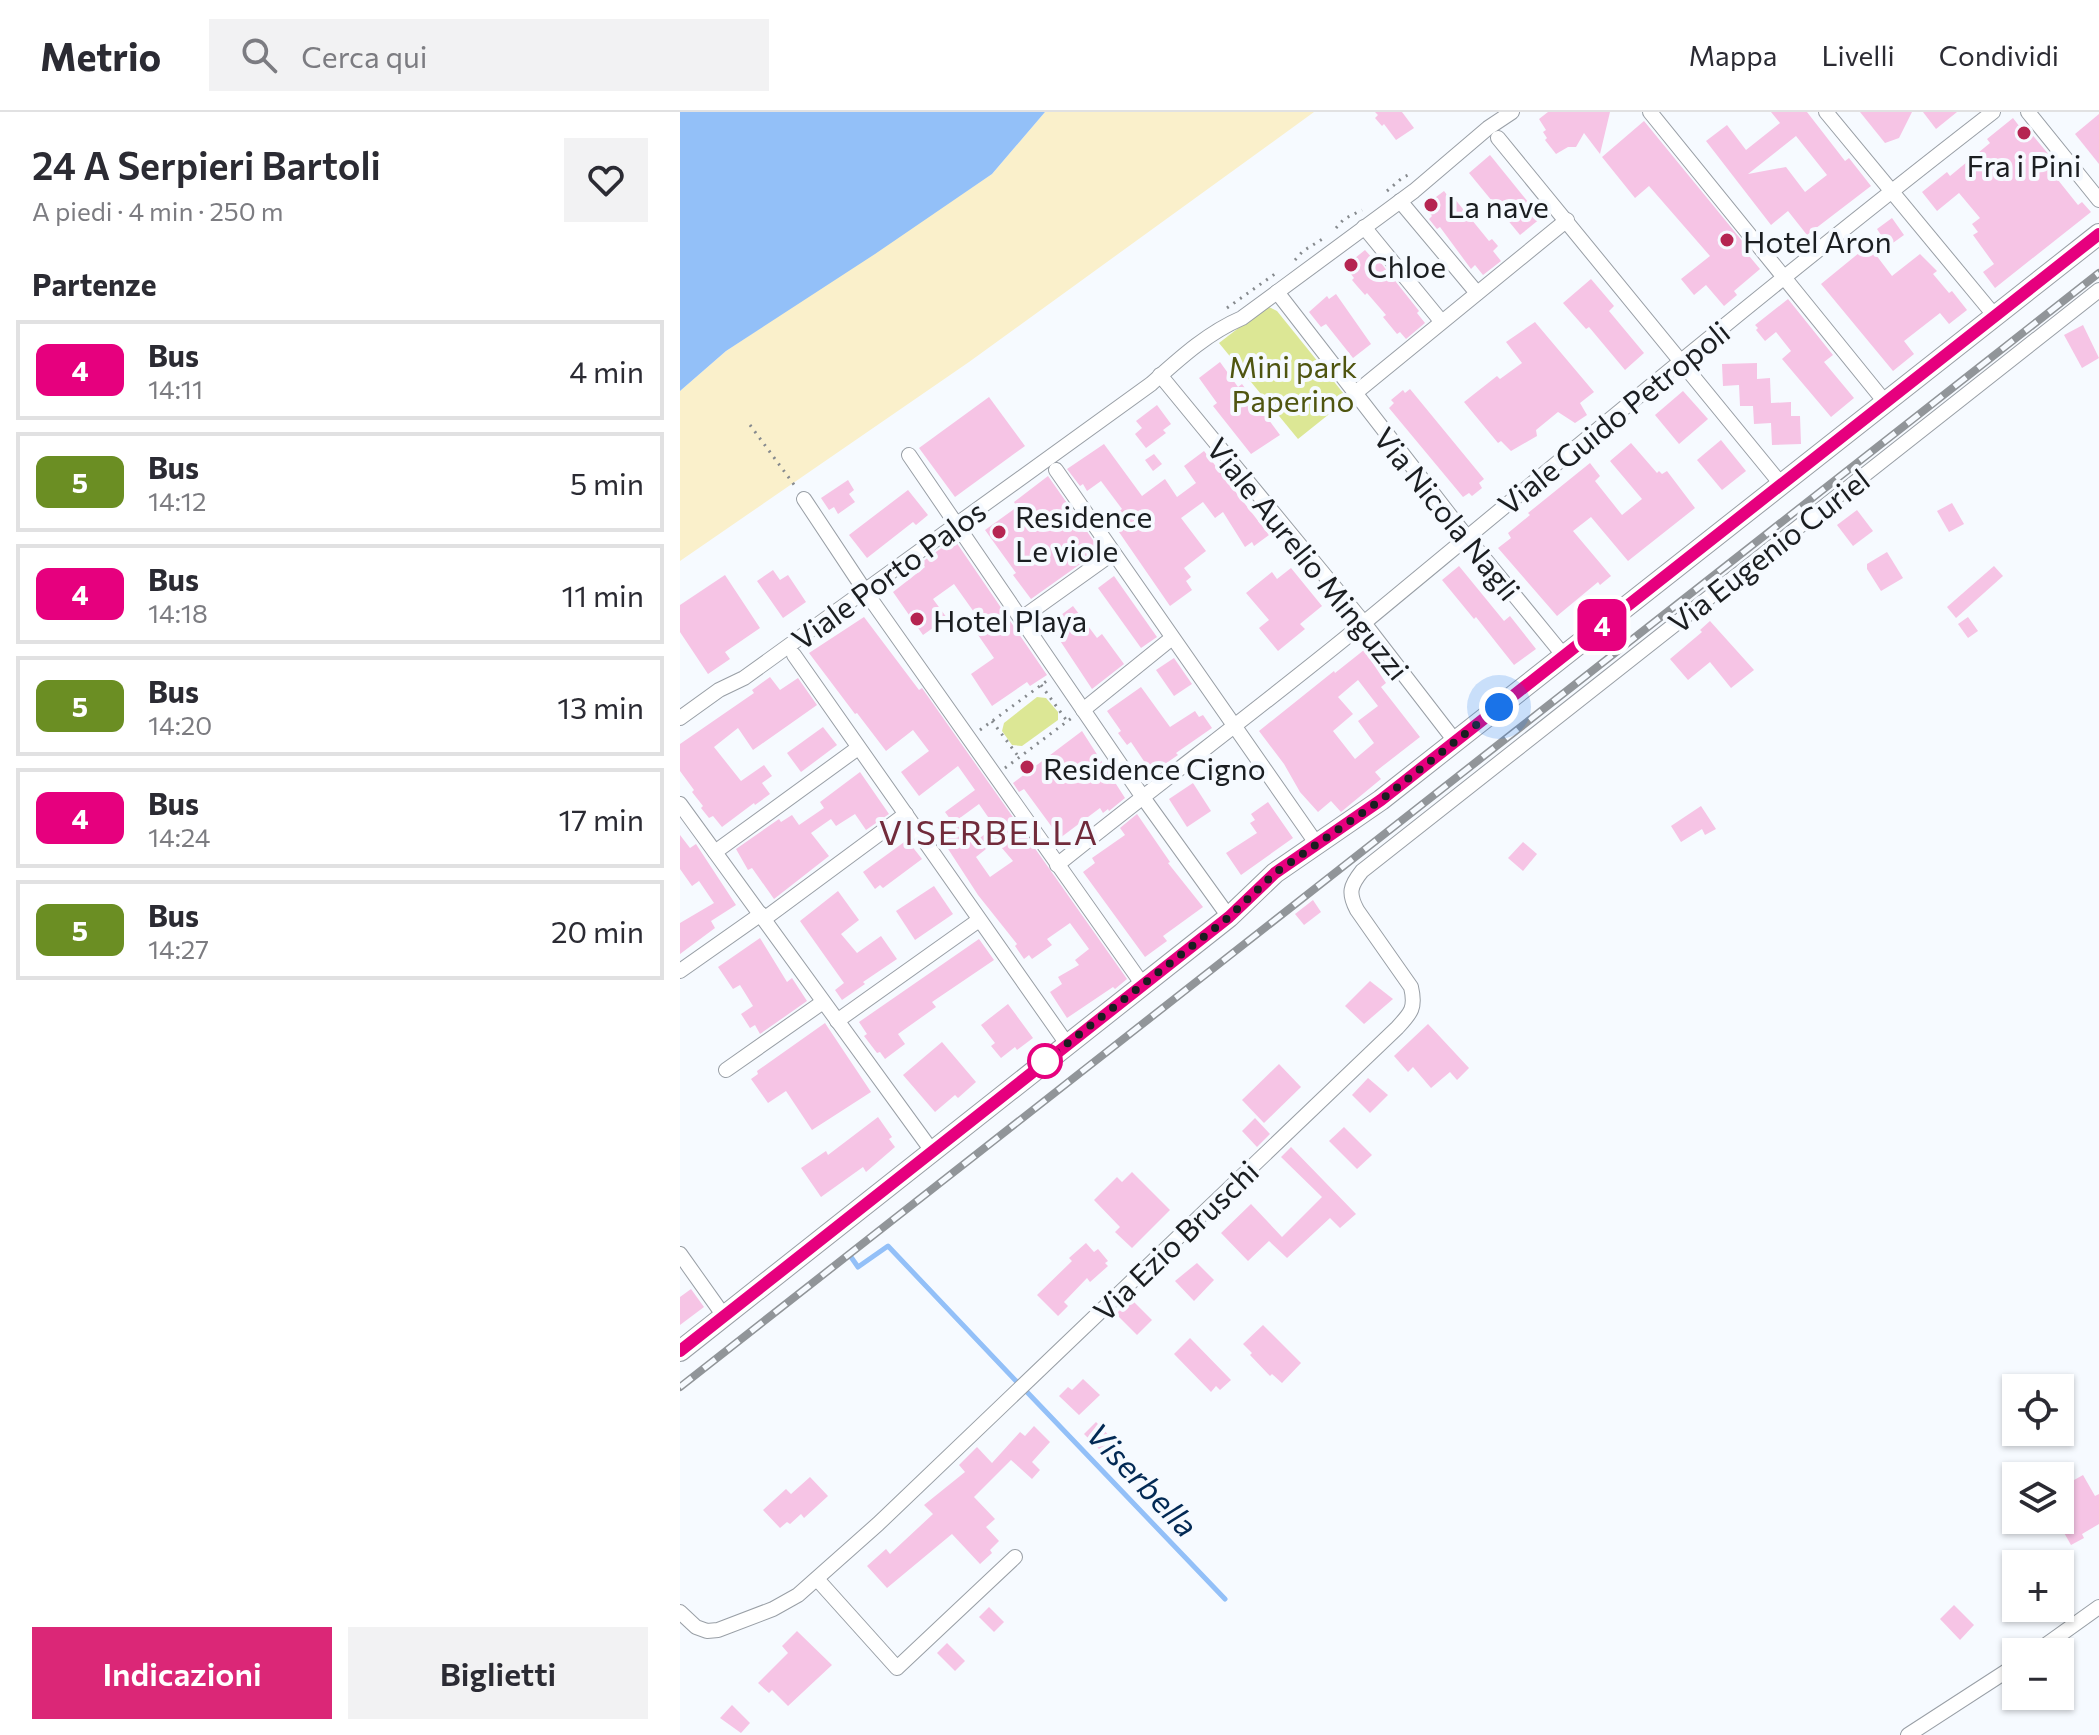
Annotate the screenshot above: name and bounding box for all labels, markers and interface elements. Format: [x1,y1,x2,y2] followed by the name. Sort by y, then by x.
[209,19,769,91] search box
[40,32,161,79] text: Metrio
[237,33,281,77] icon: search
[301,37,427,74] text: Cerca qui
[1689,38,1777,72] text: Mappa
[1821,38,1895,72] text: Livelli
[1939,38,2059,72] text: Condividi
[2015,124,2033,142] marker: Fra i Pini
[564,138,648,222] button: heart
[32,141,381,188] text: 24 A Serpieri Bartoli
[1967,146,2081,183] place label: Fra i Pini
[1447,187,1549,224] place label: La nave
[32,195,283,226] text: A piedi · 4 min · 250 m
[1422,196,1440,214] marker: La nave
[1743,222,1892,259] place label: Hotel Aron
[1718,231,1736,249] marker: Hotel Aron
[1367,247,1446,284] place label: Chloe
[1342,256,1360,274] marker: Chloe
[32,265,157,302] text: Partenze
[1490,312,1736,522] street label: Viale Guido Petropoli
[148,336,199,373] text: Bus
[1229,347,1357,418] park label: Mini park Paperino
[569,352,644,389] text: 4 min
[71,353,89,387] text: 4
[148,373,203,404] text: 14:11
[1367,419,1529,607] street label: Via Nicola Nagli
[1200,429,1418,687] street label: Viale Aurelio Minguzzi
[148,448,199,485] text: Bus
[1660,460,1876,640] street label: Via Eugenio Curiel
[570,464,644,501] text: 5 min
[72,465,88,499] text: 5
[148,485,206,516] text: 14:12
[784,491,992,657] street label: Viale Porto Palos
[1015,497,1152,568] place label: Residence Le viole
[990,523,1008,541] marker: Residence Le viole
[148,560,199,597] text: Bus
[562,576,644,613] text: 11 min
[71,577,89,611] text: 4
[148,597,208,628] text: 14:18
[1576,599,1628,651] line badge: 4
[933,601,1087,638] place label: Hotel Playa
[1593,608,1611,642] text: 4
[908,610,926,628] marker: Hotel Playa
[148,672,199,709] text: Bus
[1479,687,1519,727] your location
[557,688,644,725] text: 13 min
[72,689,88,723] text: 5
[148,709,212,740] text: 14:20
[1043,749,1266,786] place label: Residence Cigno
[1018,758,1036,776] marker: Residence Cigno
[148,784,199,821] text: Bus
[559,800,644,837] text: 17 min
[71,801,89,835] text: 4
[879,810,1099,852] district label: VISERBELLA
[148,821,210,852] text: 14:24
[148,896,199,933] text: Bus
[551,912,644,949] text: 20 min
[72,913,88,947] text: 5
[148,933,209,964] text: 14:27
[1028,1044,1062,1078] unlabelled marker
[1085,1152,1265,1328] street label: Via Ezio Bruschi
[2002,1374,2074,1710] map controls
[2002,1374,2074,1446] button: locate
[1079,1414,1207,1544] water label: Viserbella
[2002,1462,2074,1534] button: layers
[2002,1550,2074,1622] button: +
[32,1627,332,1719] button: Indicazioni
[348,1627,648,1719] button: Biglietti
[2002,1638,2074,1710] button: −

